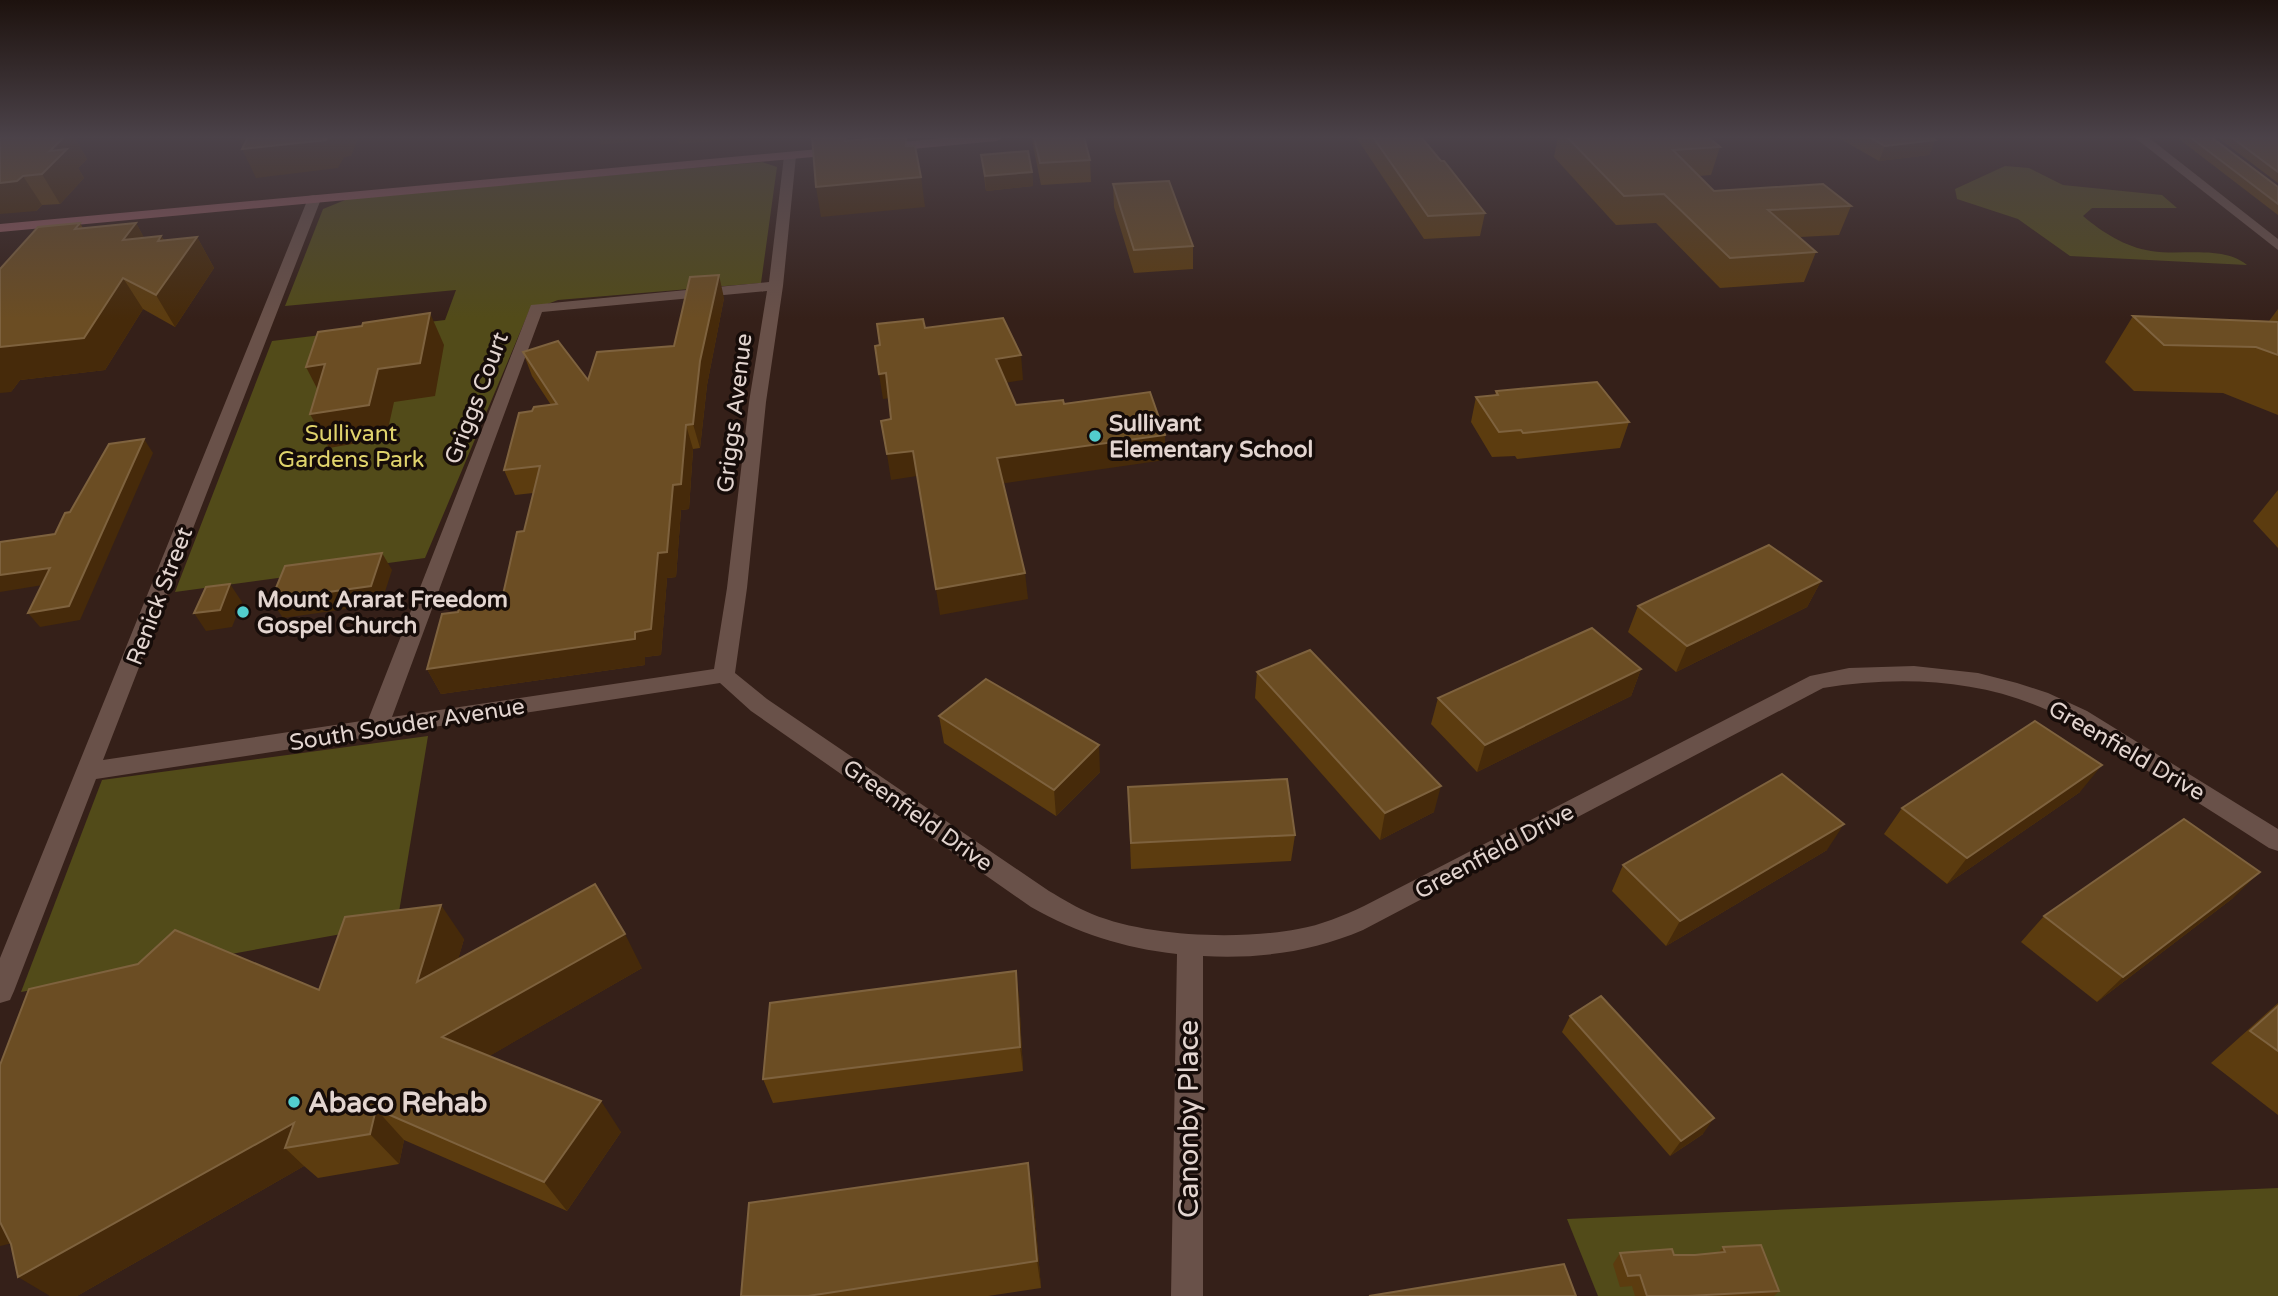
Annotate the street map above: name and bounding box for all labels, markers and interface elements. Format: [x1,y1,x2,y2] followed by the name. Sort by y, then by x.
[439,328,515,468] street label: Griggs Court
[711,332,759,494] street label: Griggs Avenue
[1109,410,1313,464] place label: Sullivant Elementary School
[278,420,424,474] park label: Sullivant Gardens Park
[1087,428,1103,444] marker: Sullivant Elementary School
[121,523,199,669] street label: Renick Street
[257,586,508,640] place label: Mount Ararat Freedom Gospel Church
[235,604,251,620] marker: Mount Ararat Freedom Gospel Church
[288,693,527,757] street label: South Souder Avenue
[2043,695,2210,807] street label: Greenfield Drive
[837,754,998,878] street label: Greenfield Drive
[1410,798,1579,906] street label: Greenfield Drive
[1172,1020,1206,1218] street label: Canonby Place
[308,1086,487,1120] place label: Abaco Rehab
[286,1094,302,1110] marker: Abaco Rehab

